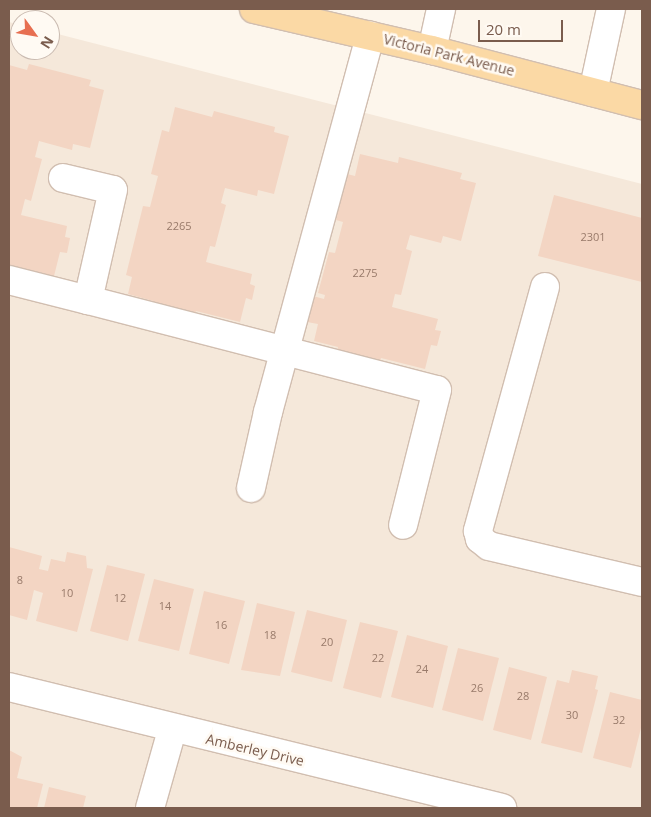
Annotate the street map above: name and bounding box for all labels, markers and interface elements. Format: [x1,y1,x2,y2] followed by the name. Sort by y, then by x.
[10,10,60,60] north arrow
[481,10,566,42] scale bar
[486,19,521,39] text: 20 m
[382,31,516,79] street label: Victoria Park Avenue
[36,33,58,53] text: N
[166,219,192,233] house number: 2265
[580,230,606,244] house number: 2301
[352,266,378,280] house number: 2275
[17,573,23,587] house number: 8
[61,586,73,600] house number: 10
[114,591,126,605] house number: 12
[159,599,171,613] house number: 14
[215,618,227,632] house number: 16
[264,628,276,642] house number: 18
[321,635,333,649] house number: 20
[372,651,384,665] house number: 22
[416,662,428,676] house number: 24
[471,681,483,695] house number: 26
[517,689,529,703] house number: 28
[566,708,578,722] house number: 30
[613,713,625,727] house number: 32
[204,731,306,769] street label: Amberley Drive

